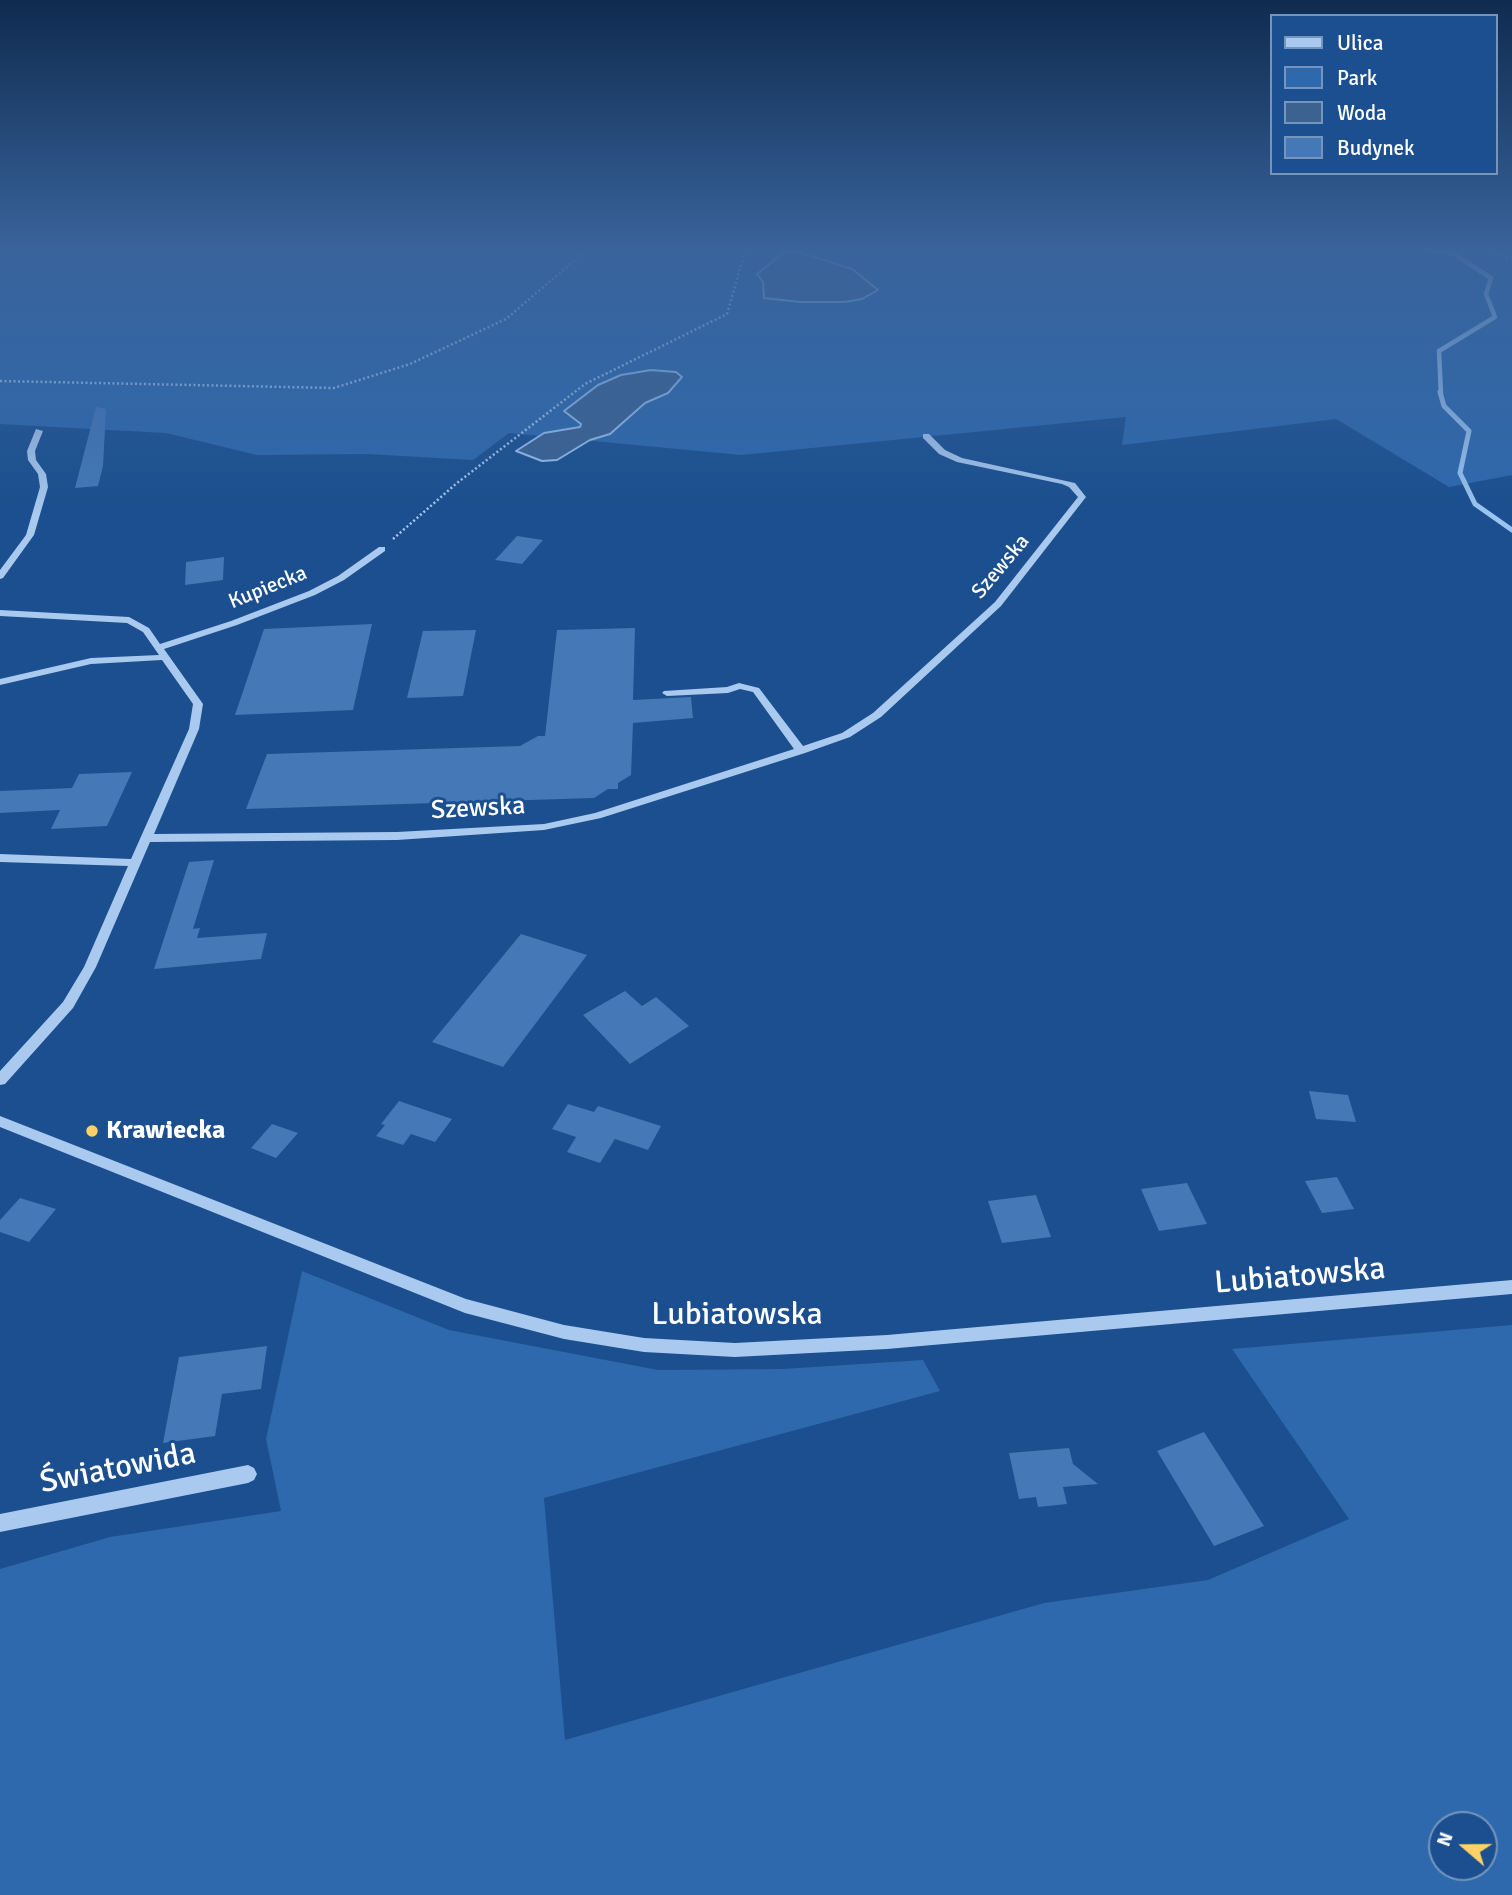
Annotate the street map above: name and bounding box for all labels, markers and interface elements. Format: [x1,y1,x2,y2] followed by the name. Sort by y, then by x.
[1270,14,1498,175] legend
[1337,30,1383,56] text: Ulica
[1337,65,1377,91] text: Park
[1337,100,1387,126] text: Woda
[1337,135,1415,161] text: Budynek
[967,530,1035,604] street label: Szewska
[225,561,311,615] street label: Kupiecka
[430,791,526,827] street label: Szewska
[106,1115,225,1147] place label: Krawiecka
[84,1123,100,1139] marker: Krawiecka
[1213,1250,1387,1304] street label: Lubiatowska
[651,1297,823,1335] street label: Lubiatowska
[37,1435,199,1503] street label: Światowida
[1428,1811,1498,1881] north arrow
[1432,1829,1459,1850] text: N

